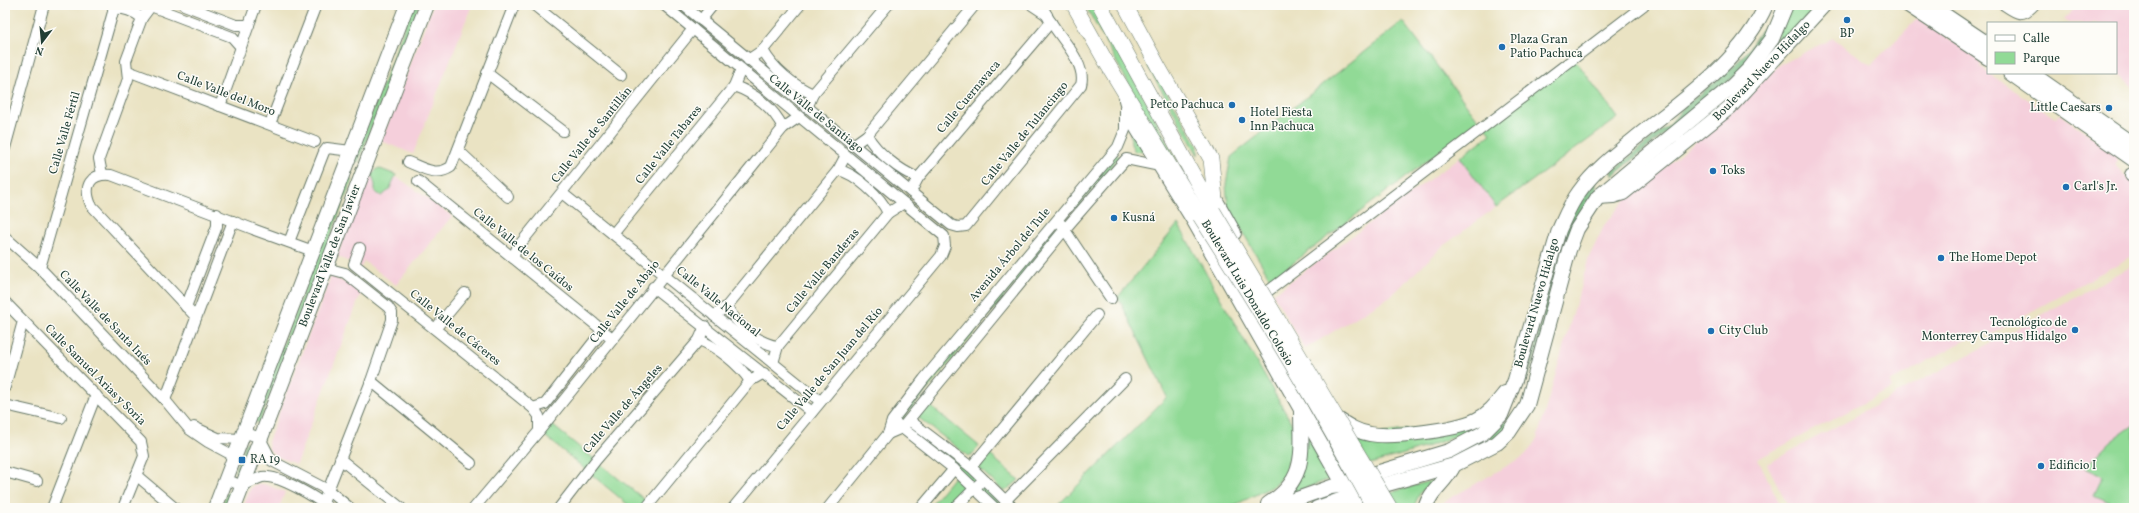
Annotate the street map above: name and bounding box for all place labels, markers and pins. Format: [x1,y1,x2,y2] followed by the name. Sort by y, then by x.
[1842,15,1852,25] marker: BP
[1840,26,1854,42] place label: BP
[1510,32,1583,62] place label: Plaza Gran Patio Pachuca
[1497,42,1507,52] marker: Plaza Gran Patio Pachuca
[1150,97,1224,113] place label: Petco Pachuca
[1227,100,1237,110] marker: Petco Pachuca
[2030,100,2101,116] place label: Little Caesars
[2104,103,2114,113] marker: Little Caesars
[1250,105,1314,135] place label: Hotel Fiesta Inn Pachuca
[1237,115,1247,125] marker: Hotel Fiesta Inn Pachuca
[1721,163,1745,179] place label: Toks
[1708,166,1718,176] marker: Toks
[2074,179,2118,195] place label: Carl's Jr.
[2061,182,2071,192] marker: Carl's Jr.
[1122,210,1155,226] place label: Kusná
[1109,213,1119,223] marker: Kusná
[1949,250,2037,266] place label: The Home Depot
[1936,253,1946,263] marker: The Home Depot
[1921,315,2067,345] place label: Tecnológico de Monterrey Campus Hidalgo
[1719,323,1768,339] place label: City Club
[2070,325,2080,335] marker: Tecnológico de Monterrey Campus Hidalgo
[1706,326,1716,336] marker: City Club
[250,452,280,468] place label: RA 19
[237,455,247,465] marker: RA 19
[2049,458,2096,474] place label: Edificio I
[2036,461,2046,471] marker: Edificio I

